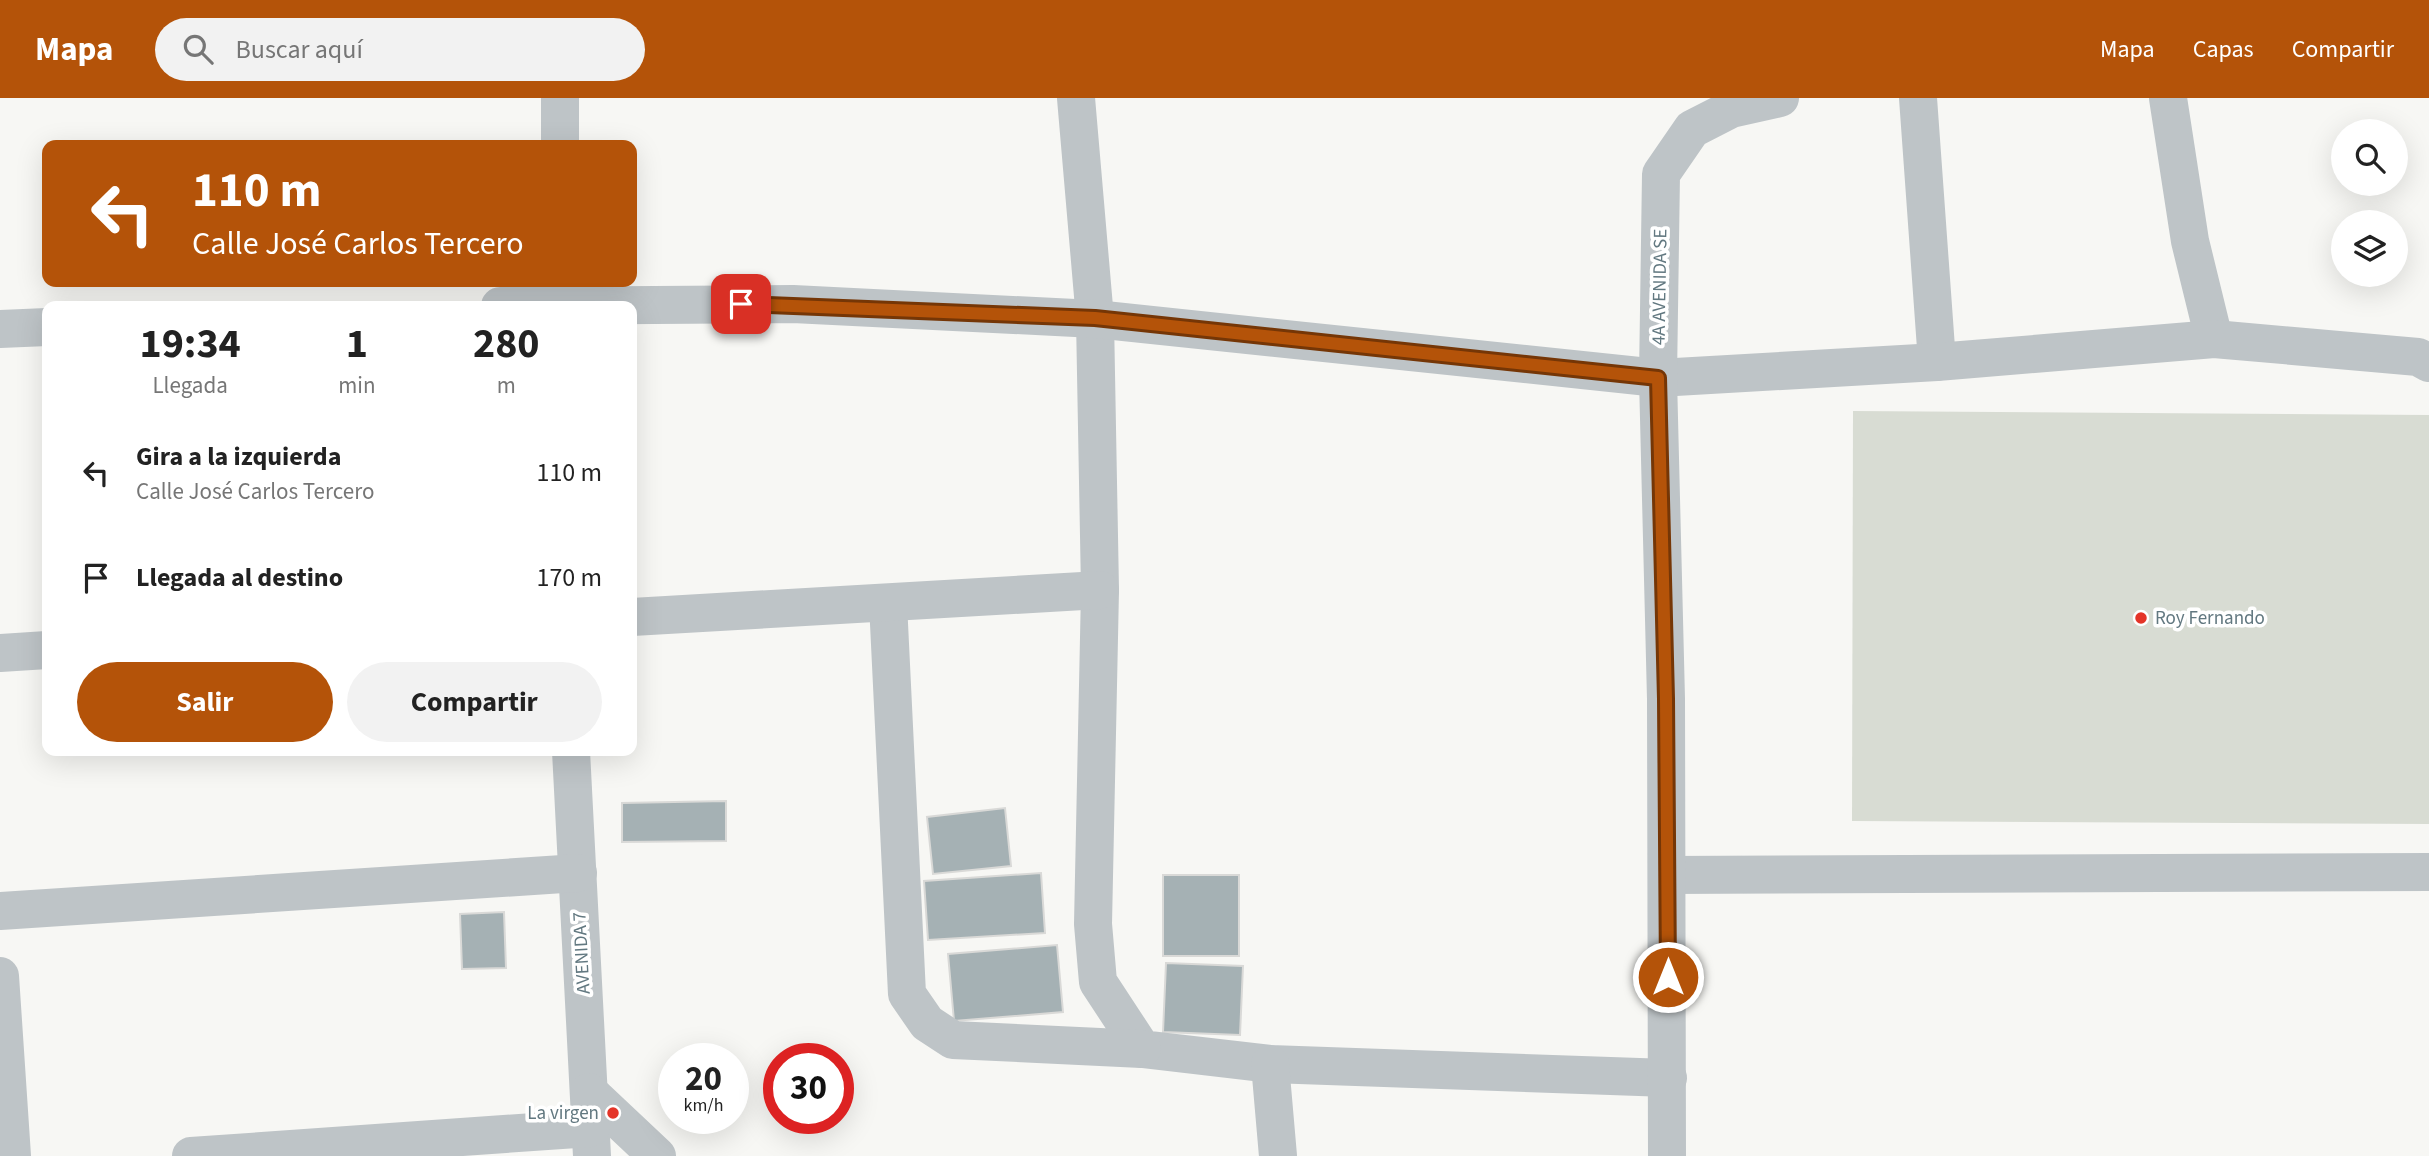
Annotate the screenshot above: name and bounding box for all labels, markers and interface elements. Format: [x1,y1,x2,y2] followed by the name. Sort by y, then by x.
[155,18,645,81] search box
[35,26,113,73] text: Mapa
[179,30,217,68] icon: search
[235,31,363,68] text: Buscar aquí
[2100,32,2155,67] text: Mapa
[2193,32,2254,67] text: Capas
[2292,32,2394,67] text: Compartir
[2331,119,2408,287] map controls
[2331,119,2408,196] button: search
[192,156,321,226] text: 110 m
[77,168,168,259] icon: left
[2331,210,2408,287] button: layers
[192,221,524,267] text: Calle José Carlos Tercero
[1645,229,1675,345] street label: 4A AVENIDA SE
[711,274,771,334] pin
[722,285,760,323] icon: arrive
[139,314,241,374] text: 19:34
[346,314,368,374] text: 1
[473,314,540,374] text: 280
[152,369,228,402] text: Llegada
[338,369,376,402] text: min
[497,369,516,402] text: m
[136,438,341,475] text: Gira a la izquierda
[77,454,115,492] icon: left
[536,454,602,491] text: 110 m
[136,475,374,508] text: Calle José Carlos Tercero
[77,559,115,597] icon: arrive
[136,559,343,596] text: Llegada al destino
[536,559,602,596] text: 170 m
[2155,605,2265,632] place label: Roy Fernando
[2133,610,2149,626] marker: Roy Fernando
[77,662,333,742] button: Salir
[347,662,602,742] button: Compartir
[566,911,598,995] street label: AVENIDA 7
[1631,940,1705,1014] position arrow
[763,1043,854,1134] speed limit sign: 30
[685,1054,722,1104] text: 20
[684,1093,723,1118] text: km/h
[527,1100,599,1127] place label: La virgen
[605,1105,621,1121] marker: La virgen

